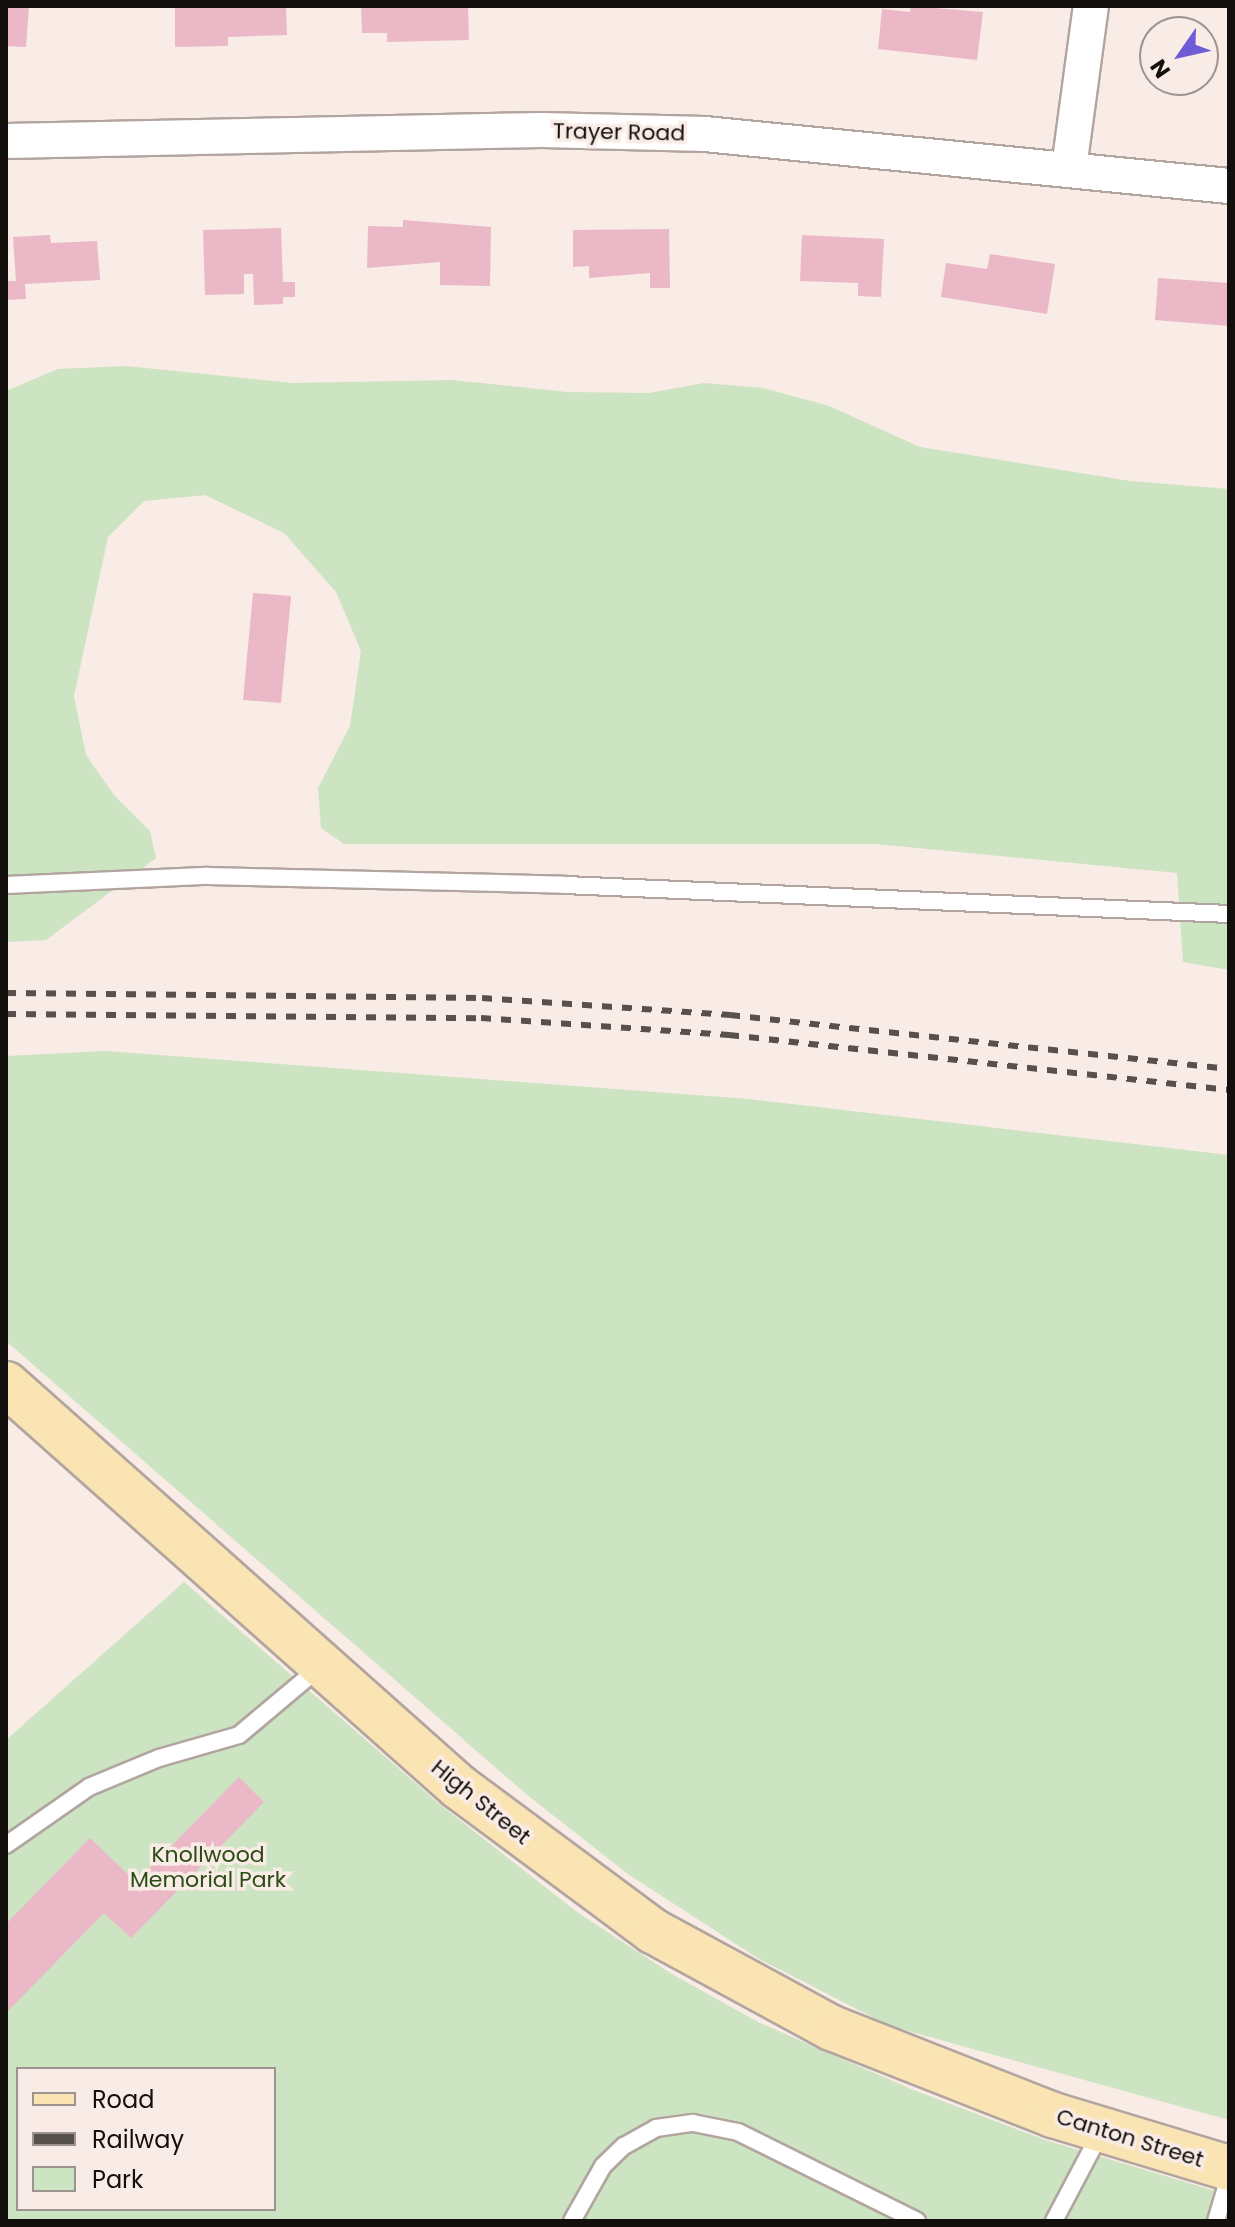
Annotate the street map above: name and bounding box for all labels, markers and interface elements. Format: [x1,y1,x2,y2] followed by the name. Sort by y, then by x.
[1139,16,1219,96] north arrow
[1143,53,1178,84] text: N
[553,118,685,146] street label: Trayer Road
[426,1754,536,1850] street label: High Street
[130,1841,286,1892] park label: Knollwood Memorial Park
[16,2067,276,2211] legend
[92,2083,154,2116] text: Road
[1053,2103,1207,2173] street label: Canton Street
[92,2123,184,2156] text: Railway
[92,2163,143,2196] text: Park

